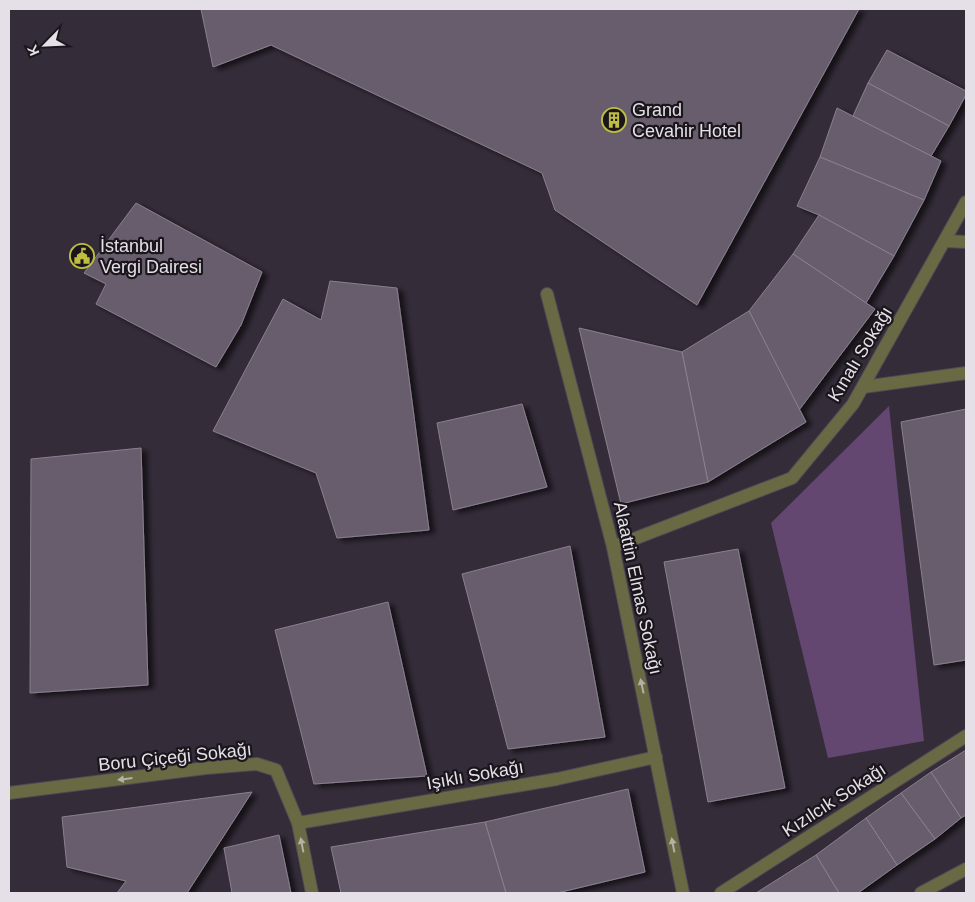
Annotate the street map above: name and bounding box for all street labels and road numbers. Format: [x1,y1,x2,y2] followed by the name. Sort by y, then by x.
[824,303,896,405] street label: Kınalı Sokağı
[610,500,666,676] street label: Alaattin Elmas Sokağı
[97,739,253,775] street label: Boru Çiçeği Sokağı
[425,757,525,793] street label: Işıklı Sokağı
[779,759,889,841] street label: Kızılcık Sokağı

